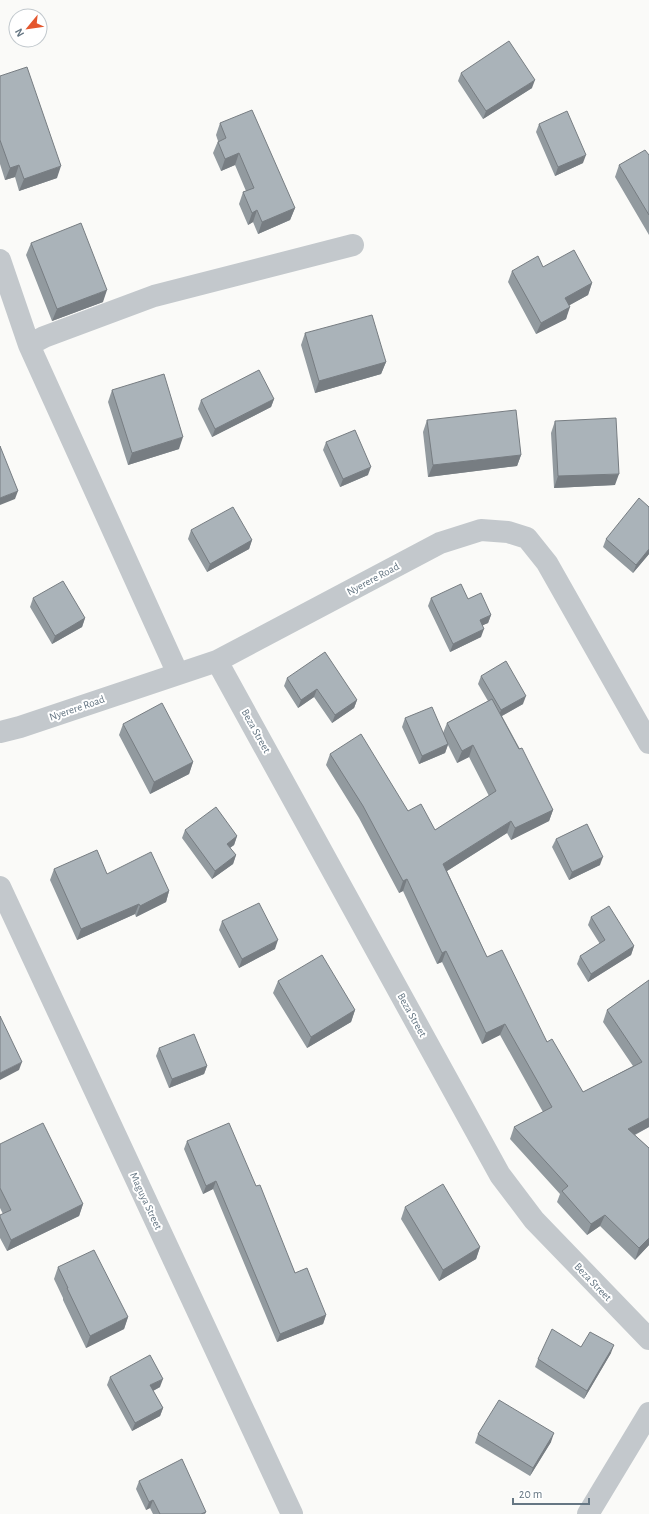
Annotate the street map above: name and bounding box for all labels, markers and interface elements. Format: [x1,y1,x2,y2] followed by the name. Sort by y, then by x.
[8,8,48,48] north arrow
[13,27,26,39] text: N
[345,560,401,597] street label: Nyerere Road
[48,693,106,723] street label: Nyerere Road
[240,707,273,755] street label: Beza Street
[396,991,429,1039] street label: Beza Street
[128,1171,164,1232] street label: Maguya Street
[572,1261,614,1304] street label: Beza Street
[513,1480,589,1506] scale bar
[519,1488,542,1500] text: 20 m

